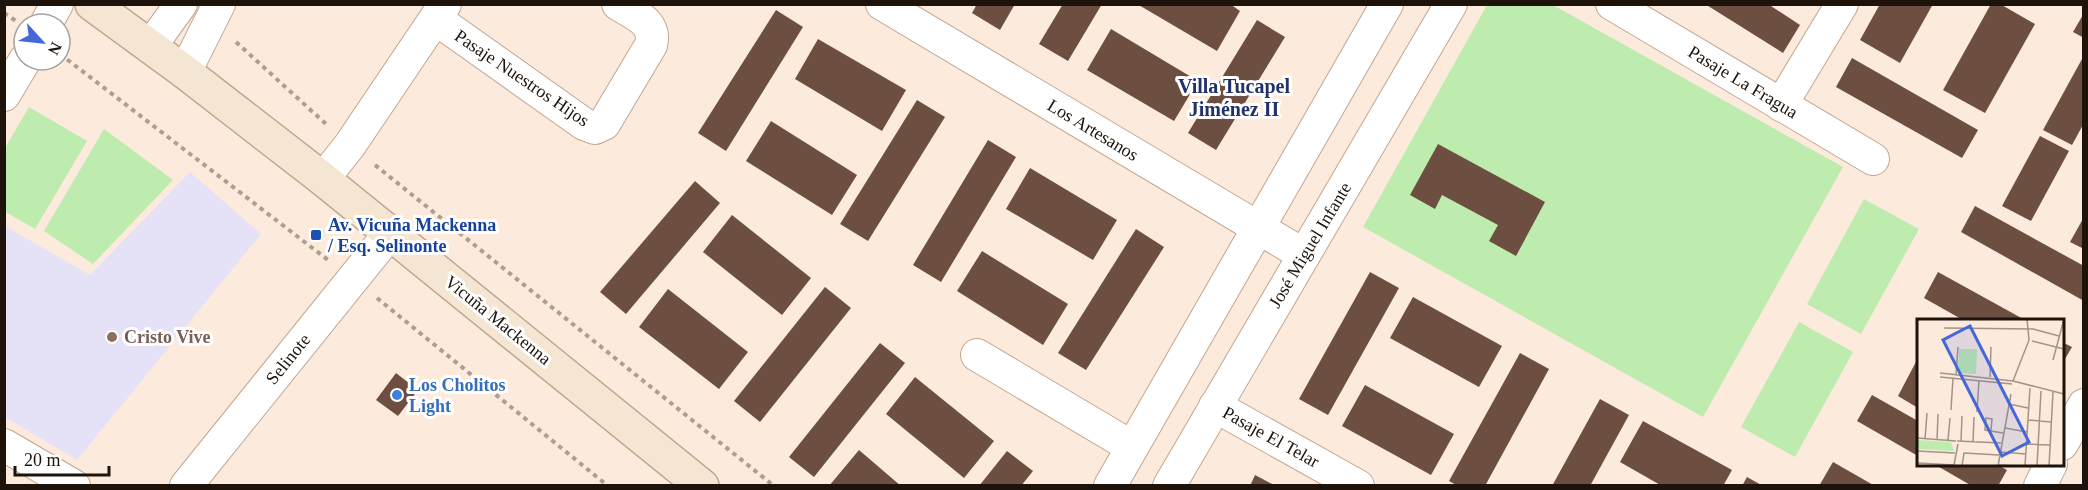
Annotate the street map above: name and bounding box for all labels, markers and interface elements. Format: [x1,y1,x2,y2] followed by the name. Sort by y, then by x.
[12,12,72,72] north arrow
[451,26,593,130] street label: Pasaje Nuestros Hijos
[45,40,65,58] text: N
[1685,42,1801,122] street label: Pasaje La Fragua
[1178,75,1290,120] district label: Villa Tucapel Jiménez II
[1044,95,1142,165] street label: Los Artesanos
[1265,179,1355,311] street label: José Miguel Infante
[327,215,496,256] place label: Av. Vicuña Mackenna / Esq. Selinonte
[309,228,323,242] marker: Av. Vicuña Mackenna / Esq. Selinonte
[441,271,555,369] street label: Vicuña Mackenna
[1917,319,2064,466] inset map
[124,327,210,347] place label: Cristo Vive
[105,330,119,344] marker: Cristo Vive
[262,330,314,388] street label: Selinote
[409,375,506,416] place label: Los Cholitos Light
[390,388,404,402] marker: Los Cholitos Light
[1219,402,1323,472] street label: Pasaje El Telar
[15,439,110,477] scale bar
[24,450,61,470] text: 20 m

